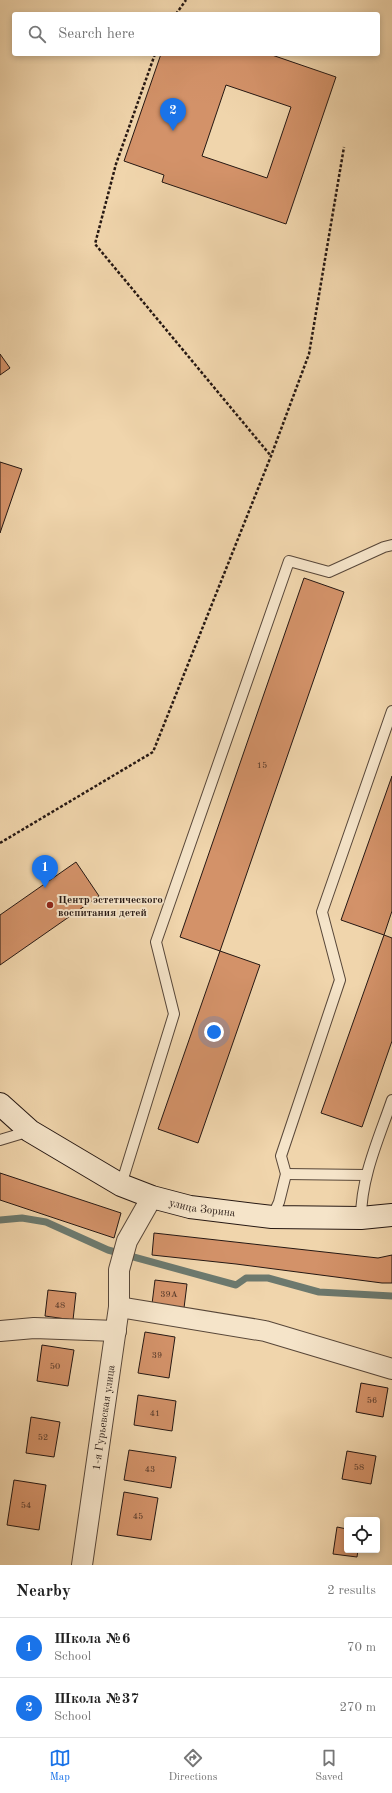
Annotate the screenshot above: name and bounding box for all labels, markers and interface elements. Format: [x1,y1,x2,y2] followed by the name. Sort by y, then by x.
[12,12,380,56] search box
[26,23,48,45] icon: search
[58,27,135,42] text: Search here
[160,98,186,131] pin: 2
[257,761,267,770] house number: 15
[32,855,58,888] pin: 1
[58,895,163,919] place label: Центр эстетического воспитания детей
[45,900,55,910] marker: Центр эстетического воспитания детей
[204,1022,224,1042] your location
[168,1198,236,1220] street label: улица Зорина
[160,1290,178,1299] house number: 39А
[55,1301,65,1310] house number: 48
[152,1351,162,1360] house number: 39
[50,1362,60,1371] house number: 50
[92,1364,118,1471] street label: 1-я Гурьевская улица
[367,1396,377,1405] house number: 56
[150,1409,160,1418] house number: 41
[38,1433,48,1442] house number: 52
[354,1463,364,1472] house number: 58
[145,1465,155,1474] house number: 43
[21,1501,31,1510] house number: 54
[133,1512,143,1521] house number: 45
[344,1517,380,1553] map controls
[344,1517,380,1553] button: locate
[16,1583,71,1600] text: Nearby
[327,1584,376,1597] text: 2 results
[54,1632,130,1647] text: Школа №6
[25,1641,33,1654] text: 1
[347,1641,376,1654] text: 70 m
[54,1650,91,1663] text: School
[54,1692,139,1707] text: Школа №37
[25,1701,33,1714] text: 2
[339,1701,376,1714] text: 270 m
[54,1710,91,1723] text: School
[49,1747,71,1785] tab: Map
[169,1747,217,1785] tab: Directions
[315,1747,343,1785] tab: Saved

